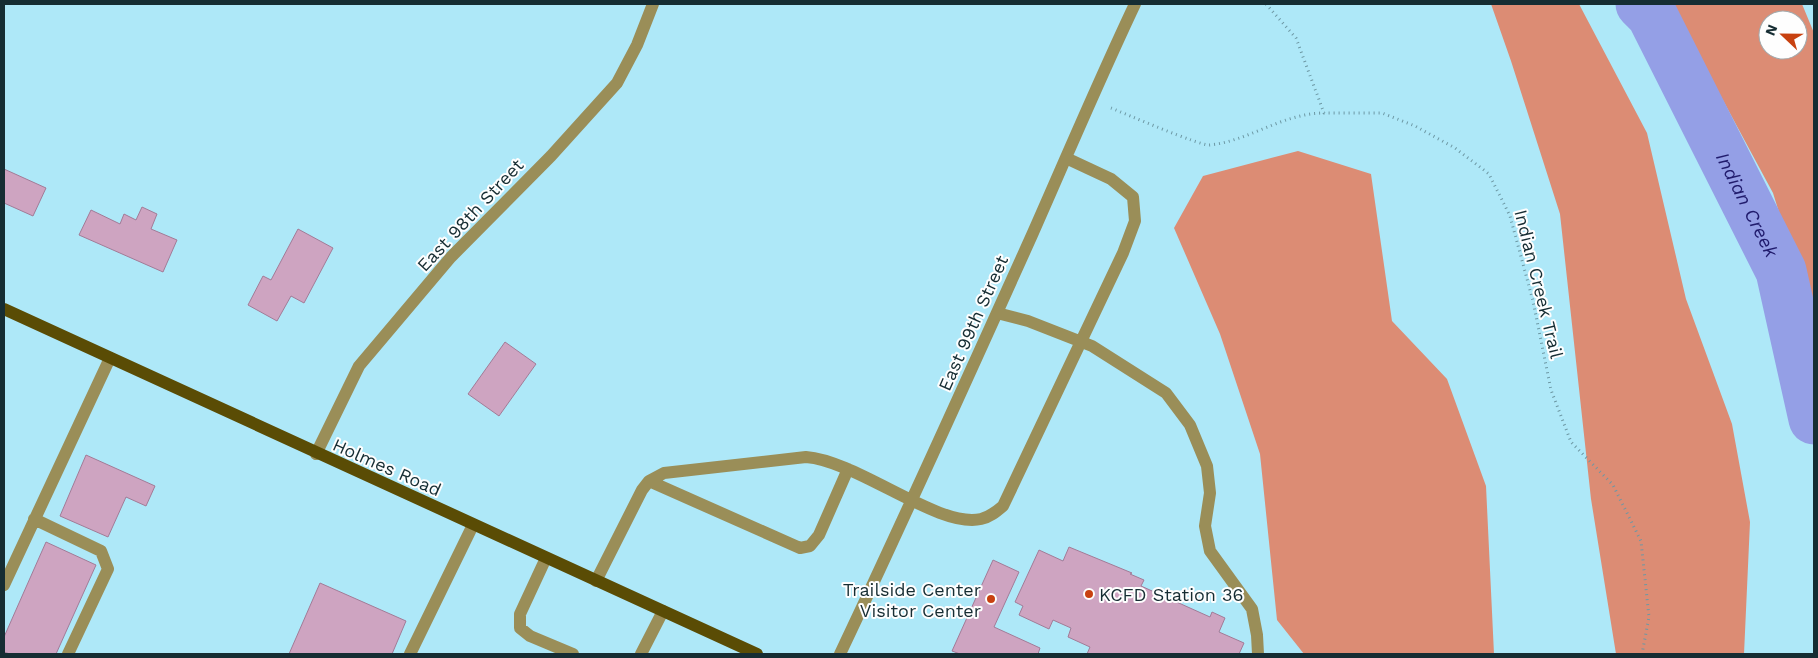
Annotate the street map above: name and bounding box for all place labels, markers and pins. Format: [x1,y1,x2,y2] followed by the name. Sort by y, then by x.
[843,579,981,621] place label: Trailside Center Visitor Center
[1099,584,1243,605] place label: KCFD Station 36
[1083,588,1095,600] marker: KCFD Station 36
[985,593,997,605] marker: Trailside Center Visitor Center

